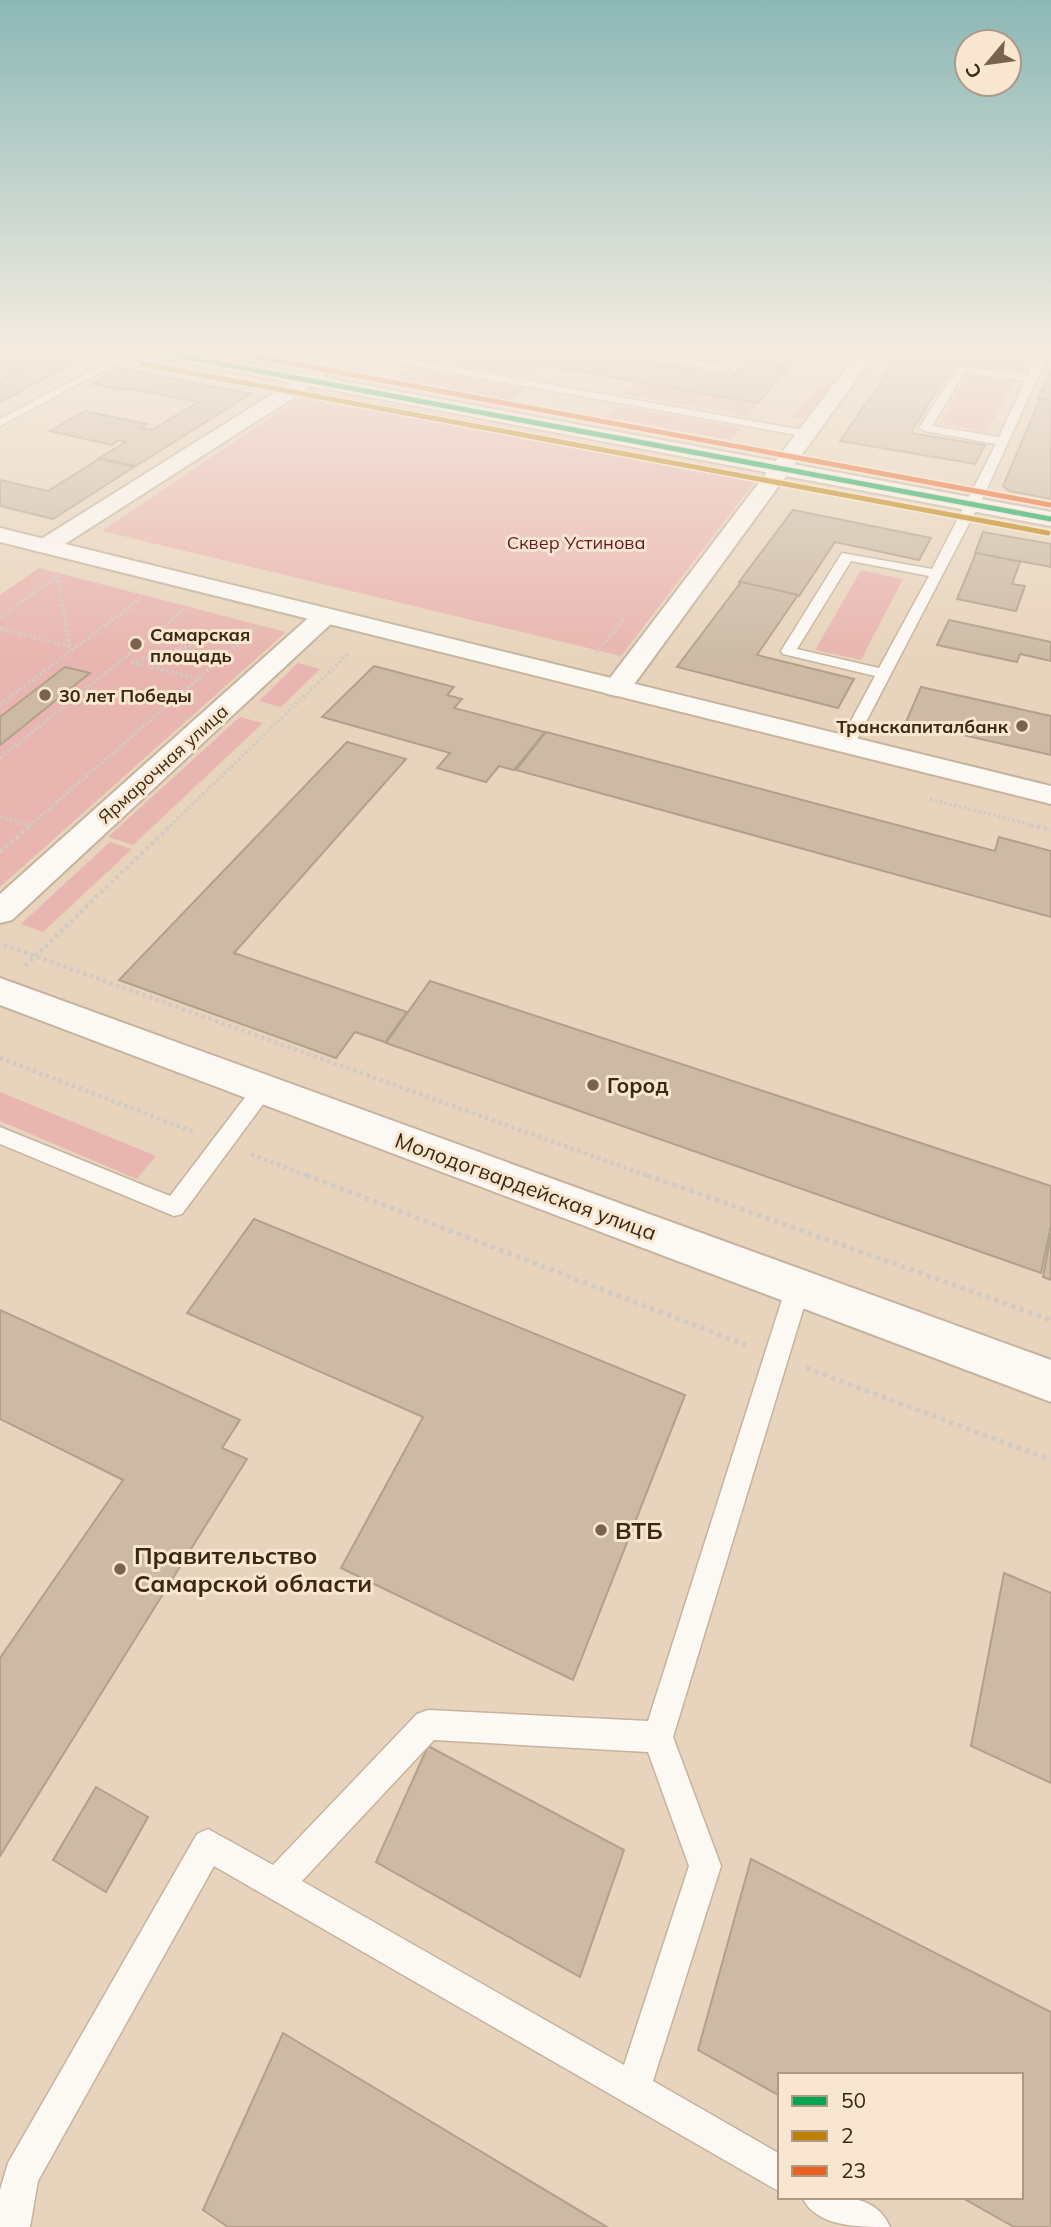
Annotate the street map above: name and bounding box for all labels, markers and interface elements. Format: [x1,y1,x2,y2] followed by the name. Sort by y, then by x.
[953,28,1023,98] north arrow
[959,60,987,83] text: С
[507,531,645,554] park label: Сквер Устинова
[150,623,250,667] place label: Самарская площадь
[128,636,144,652] marker: Самарская площадь
[59,684,192,707] place label: 30 лет Победы
[37,687,53,703] marker: 30 лет Победы
[93,700,233,828] street label: Ярмарочная улица
[836,715,1009,738] place label: Транскапиталбанк
[1014,718,1030,734] marker: Транскапиталбанк
[607,1072,669,1098] place label: Город
[585,1077,601,1093] marker: Город
[392,1127,660,1245] street label: Молодогвардейская улица
[615,1515,663,1545] place label: ВТБ
[593,1522,609,1538] marker: ВТБ
[134,1540,372,1598] place label: Правительство Самарской области
[112,1561,128,1577] marker: Правительство Самарской области
[778,2073,1023,2199] legend
[841,2087,866,2113] text: 50
[841,2122,854,2148] text: 2
[841,2157,866,2183] text: 23

